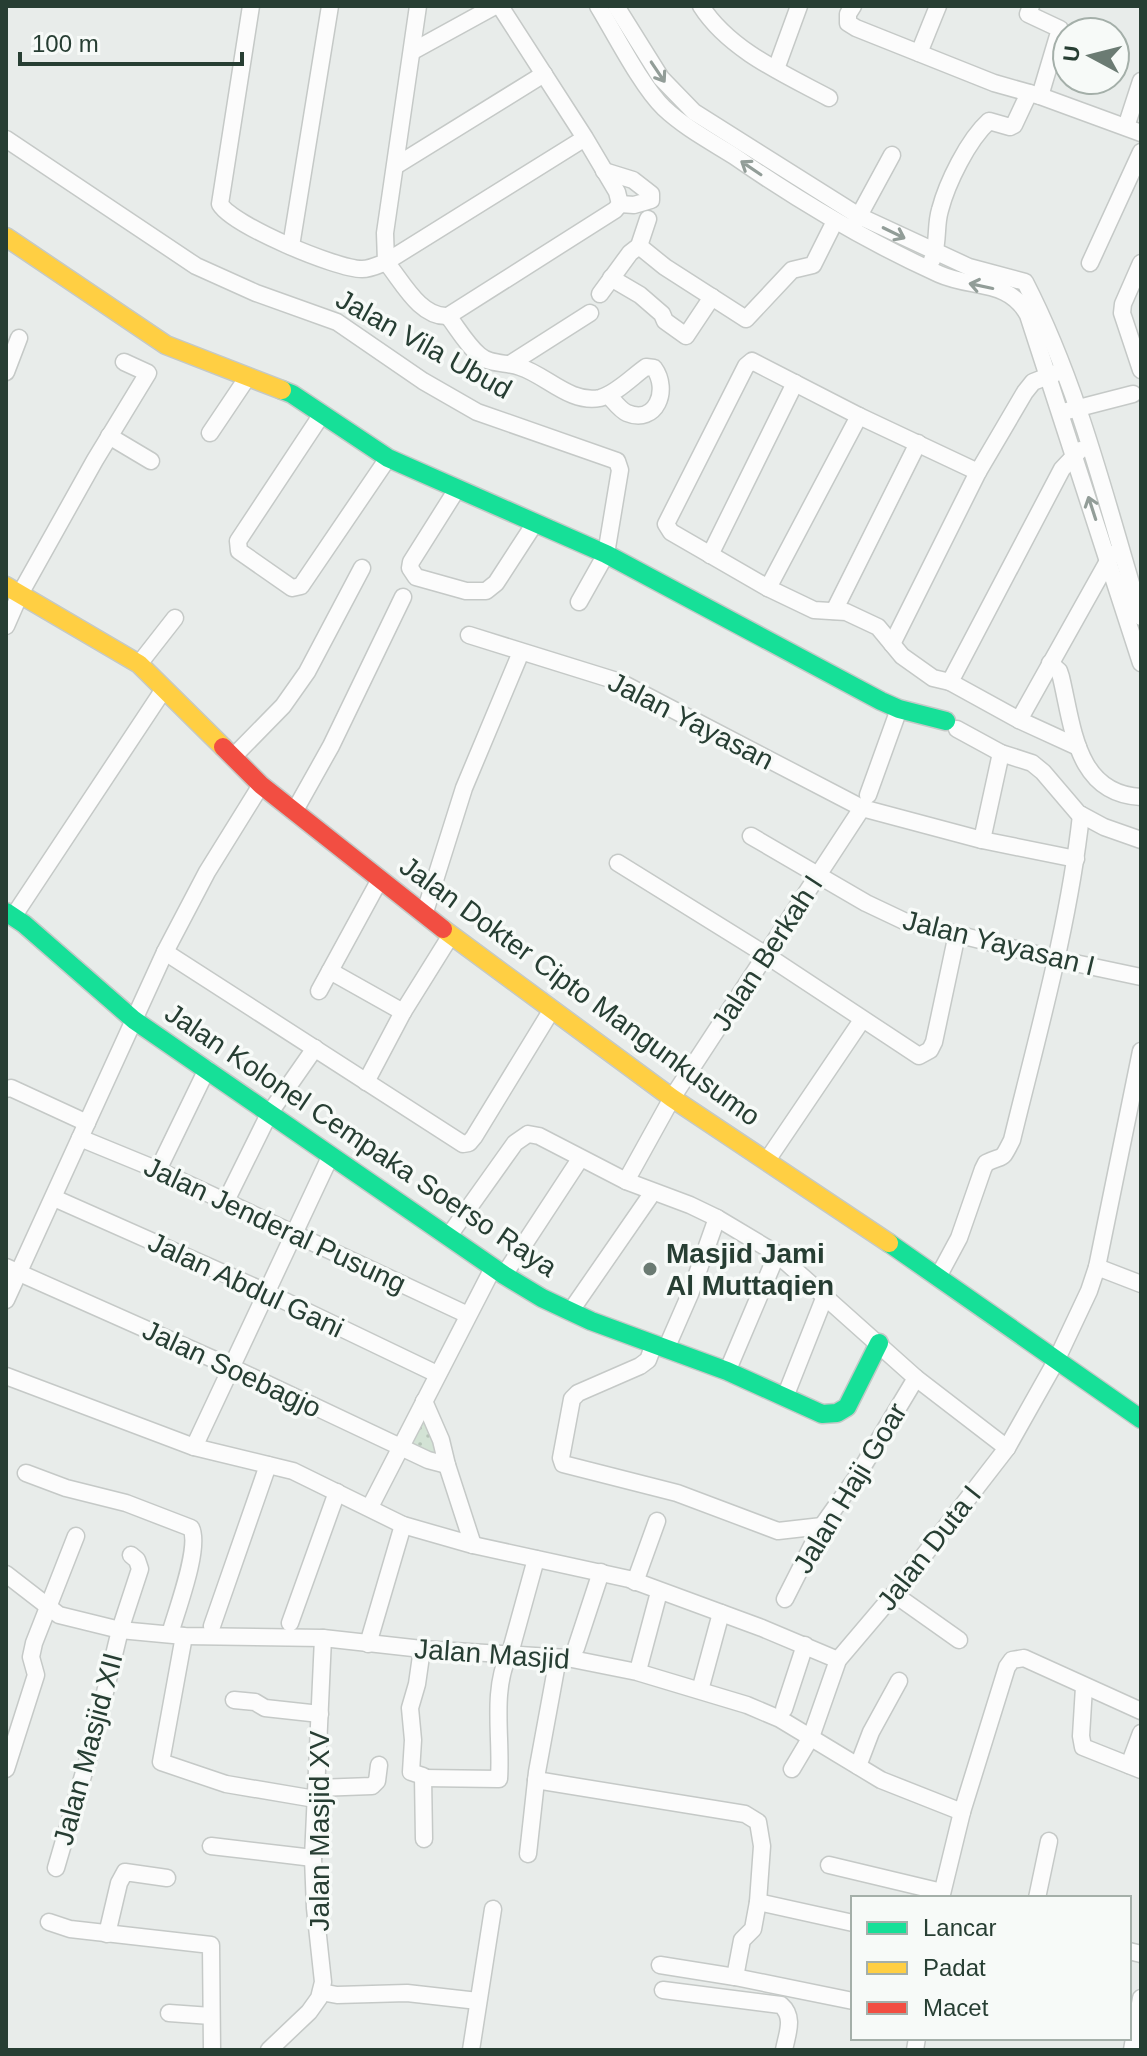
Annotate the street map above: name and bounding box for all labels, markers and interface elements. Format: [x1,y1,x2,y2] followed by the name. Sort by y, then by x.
[20,16,242,66] scale bar
[1051,16,1131,96] north arrow
[32,30,99,57] text: 100 m
[1058,44,1085,63] text: U
[650,61,666,83] one-way arrow
[740,160,763,176] one-way arrow
[882,226,906,241] one-way arrow
[969,277,994,292] one-way arrow
[331,283,517,405] street label: Jalan Vila Ubud
[1084,496,1099,521] one-way arrow
[603,666,779,776] street label: Jalan Yayasan
[394,850,766,1132] street label: Jalan Dokter Cipto Mangunkusumo
[705,869,829,1037] street label: Jalan Berkah I
[900,904,1098,982] street label: Jalan Yayasan I
[159,997,563,1283] street label: Jalan Kolonel Cempaka Soerso Raya
[139,1151,411,1299] street label: Jalan Jenderal Pusung
[144,1226,348,1344] street label: Jalan Abdul Gani
[666,1238,834,1301] place label: Masjid Jami Al Muttaqien
[641,1260,659,1278] marker: Masjid Jami Al Muttaqien
[138,1314,326,1424] street label: Jalan Soebagjo
[787,1397,913,1579] street label: Jalan Haji Goar
[871,1480,987,1616] street label: Jalan Duta I
[413,1633,571,1675] street label: Jalan Masjid
[47,1650,129,1848] street label: Jalan Masjid XII
[304,1730,335,1931] street label: Jalan Masjid XV
[851,1896,1131,2040] legend
[923,1914,996,1941] text: Lancar
[923,1954,986,1981] text: Padat
[923,1994,989,2021] text: Macet

